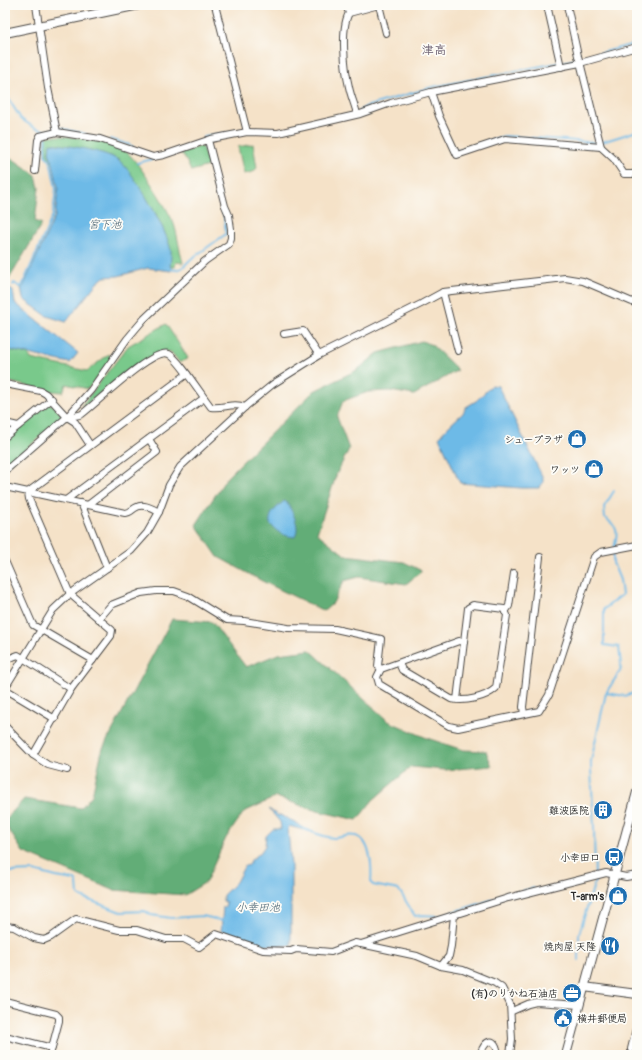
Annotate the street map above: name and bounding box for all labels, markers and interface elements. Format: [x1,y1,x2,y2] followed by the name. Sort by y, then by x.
[422,43,446,58] district label: 津高
[89,218,122,231] water label: 宮下池
[566,428,588,450] shop icon: シュープラザ
[504,434,563,446] place label: シュープラザ
[583,458,605,480] shop icon: ワッツ
[550,464,580,476] place label: ワッツ
[592,799,614,821] building icon: 難波医院
[549,805,589,817] place label: 難波医院
[603,846,625,868] bus stop icon: 小幸田口
[560,852,600,864] place label: 小幸田口
[607,885,629,907] shop icon: T-arm's
[570,891,605,903] place label: T-arm's
[236,901,281,914] water label: 小幸田池
[599,935,621,957] restaurant icon: 焼肉屋 天隆
[544,941,596,953] place label: 焼肉屋 天隆
[561,982,583,1004] office icon: (有)のりかね石油店
[471,988,558,1000] place label: (有)のりかね石油店
[552,1007,574,1029] public building icon: 横井郵便局
[577,1013,627,1025] place label: 横井郵便局

